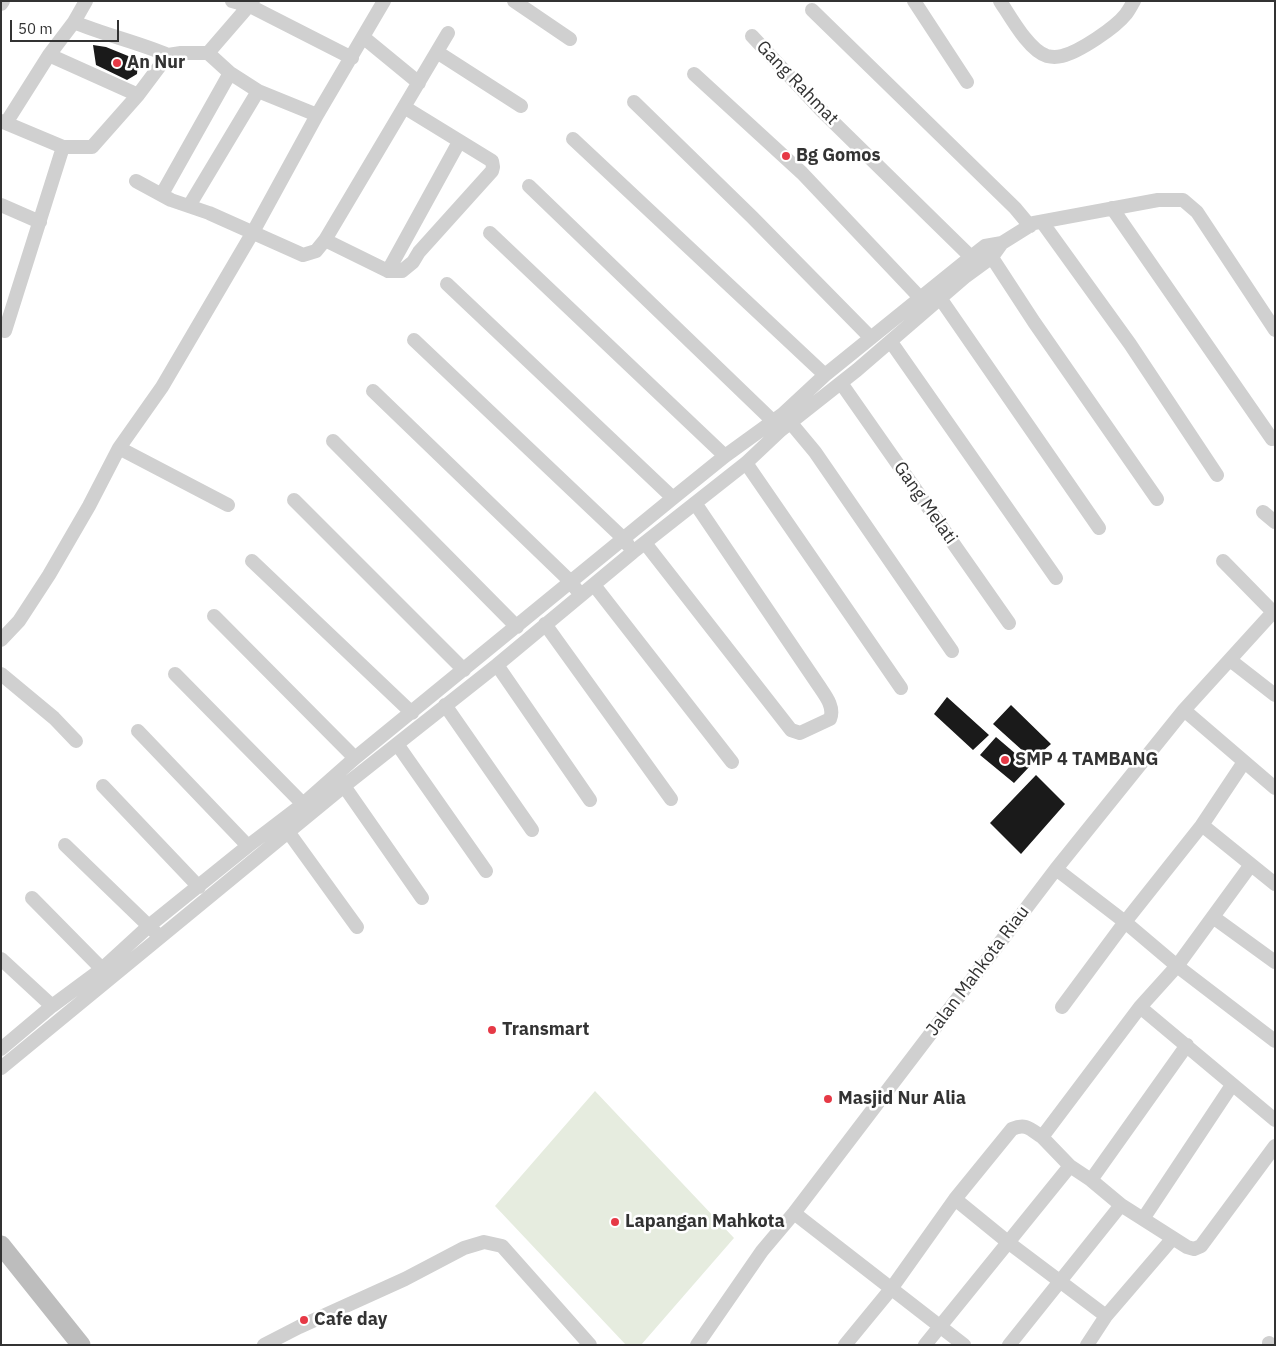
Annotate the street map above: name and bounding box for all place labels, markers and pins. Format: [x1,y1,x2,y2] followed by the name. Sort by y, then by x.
[127,52,185,74] place label: An Nur
[111,57,123,69] marker: An Nur
[796,145,881,167] place label: Bg Gomos
[780,150,792,162] marker: Bg Gomos
[1015,749,1159,771] place label: SMP 4 TAMBANG
[999,754,1011,766] marker: SMP 4 TAMBANG
[502,1019,589,1041] place label: Transmart
[486,1024,498,1036] marker: Transmart
[838,1088,966,1110] place label: Masjid Nur Alia
[822,1093,834,1105] marker: Masjid Nur Alia
[625,1211,785,1233] place label: Lapangan Mahkota
[609,1216,621,1228] marker: Lapangan Mahkota
[314,1309,387,1331] place label: Cafe day
[298,1314,310,1326] marker: Cafe day

